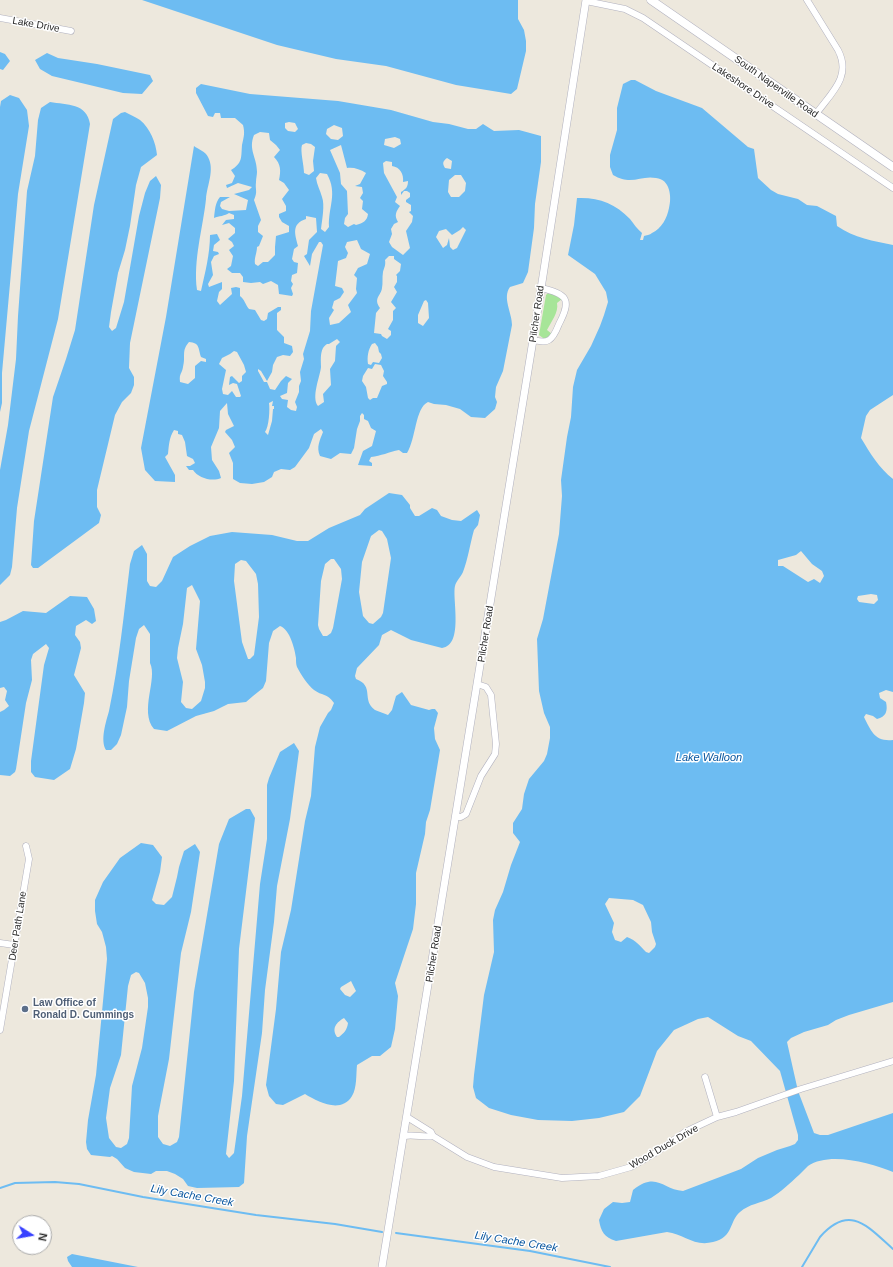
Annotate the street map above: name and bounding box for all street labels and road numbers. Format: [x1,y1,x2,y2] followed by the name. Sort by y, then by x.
[11,15,61,35] street label: Lake Drive
[732,53,820,121] street label: South Naperville Road
[709,61,777,111] street label: Lakeshore Drive
[527,285,547,343] street label: Pilcher Road
[476,605,496,663] street label: Pilcher Road
[7,890,29,962] street label: Deer Path Lane
[424,925,444,983] street label: Pilcher Road
[627,1122,701,1172] street label: Wood Duck Drive

